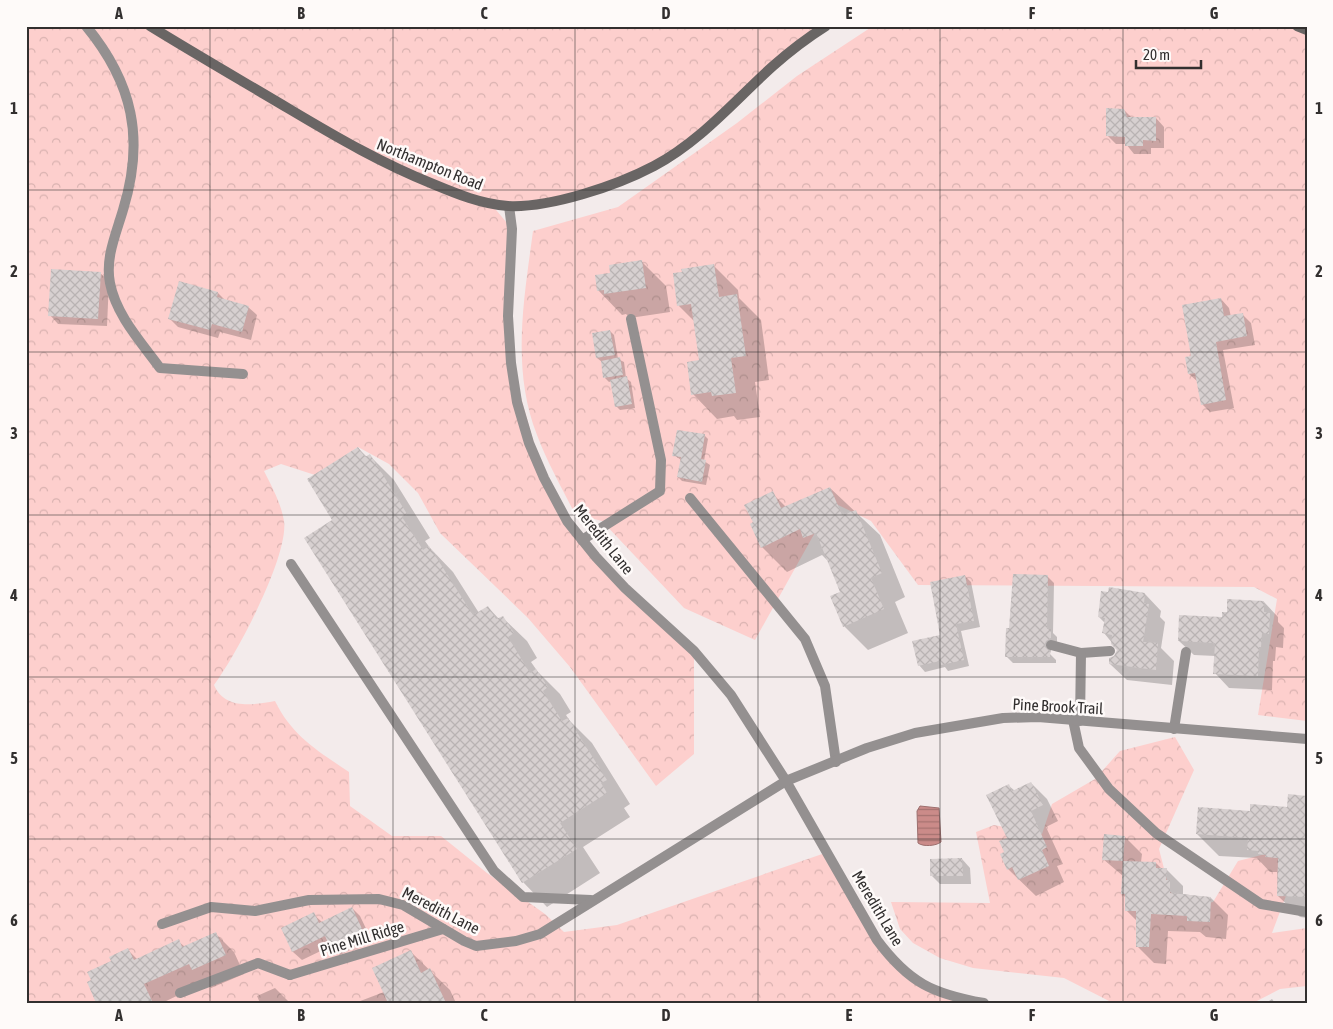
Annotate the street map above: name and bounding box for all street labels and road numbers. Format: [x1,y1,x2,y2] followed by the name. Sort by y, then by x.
[374,135,486,194] street label: Northampton Road
[570,501,638,577] street label: Meredith Lane
[1012,695,1105,717] street label: Pine Brook Trail
[849,867,907,949] street label: Meredith Lane
[399,883,483,937] street label: Meredith Lane
[318,917,406,960] street label: Pine Mill Ridge

